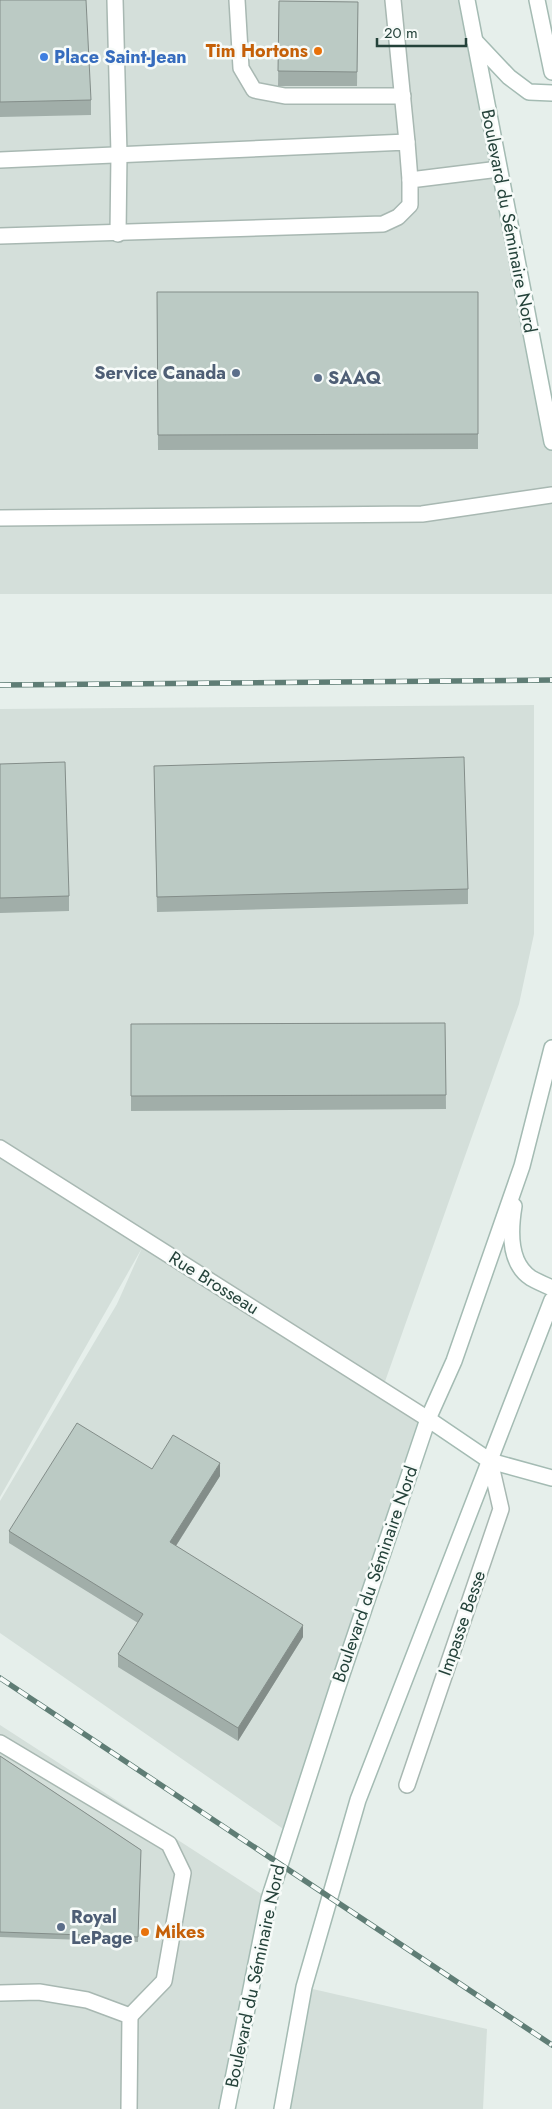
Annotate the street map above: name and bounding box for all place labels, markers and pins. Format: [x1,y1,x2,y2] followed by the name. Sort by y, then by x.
[206,38,308,64] place label: Tim Hortons
[54,44,187,70] place label: Place Saint-Jean
[312,45,324,57] marker: Tim Hortons
[38,51,50,63] marker: Place Saint-Jean
[94,360,226,386] place label: Service Canada
[328,365,382,391] place label: SAAQ
[230,367,242,379] marker: Service Canada
[312,372,324,384] marker: SAAQ
[71,1904,133,1951] place label: Royal LePage
[155,1919,205,1945] place label: Mikes
[55,1921,67,1933] marker: Royal LePage
[139,1926,151,1938] marker: Mikes

